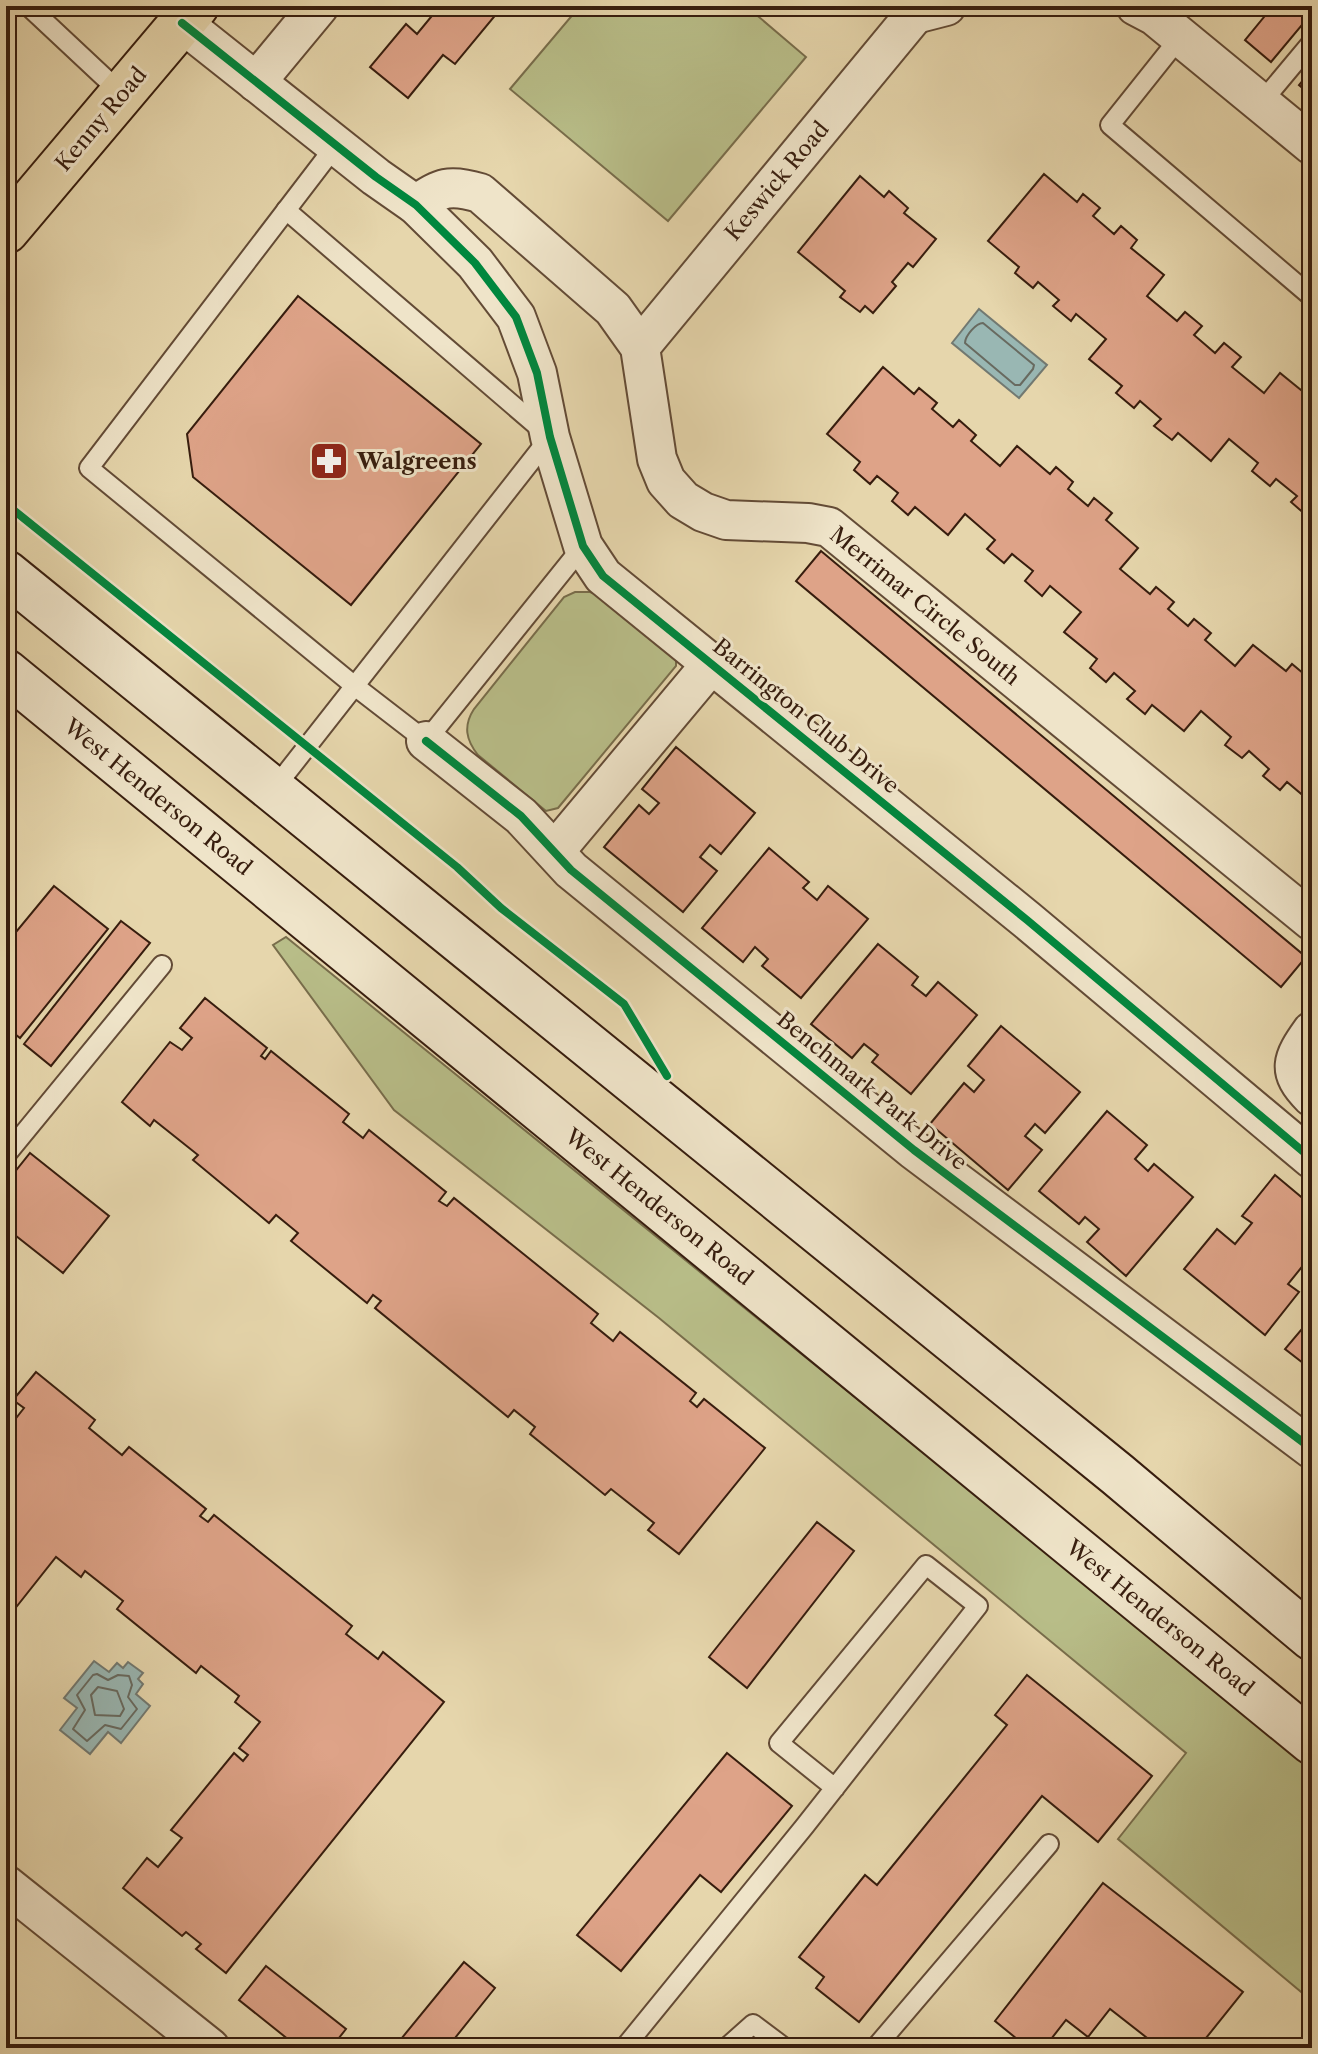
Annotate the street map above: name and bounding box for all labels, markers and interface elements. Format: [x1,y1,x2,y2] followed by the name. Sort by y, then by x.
[50,61,152,177] street label: Kenny Road
[719,116,835,246] street label: Keswick Road
[308,440,350,482] pharmacy icon: Walgreens
[356,448,477,475] place label: Walgreens
[825,521,1026,691] street label: Merrimar Circle South
[707,633,905,799] street label: Barrington Club Drive
[58,712,257,881] street label: West Henderson Road
[772,1006,972,1176] street label: Benchmark Park Drive
[559,1122,758,1291] street label: West Henderson Road
[1060,1533,1259,1702] street label: West Henderson Road

